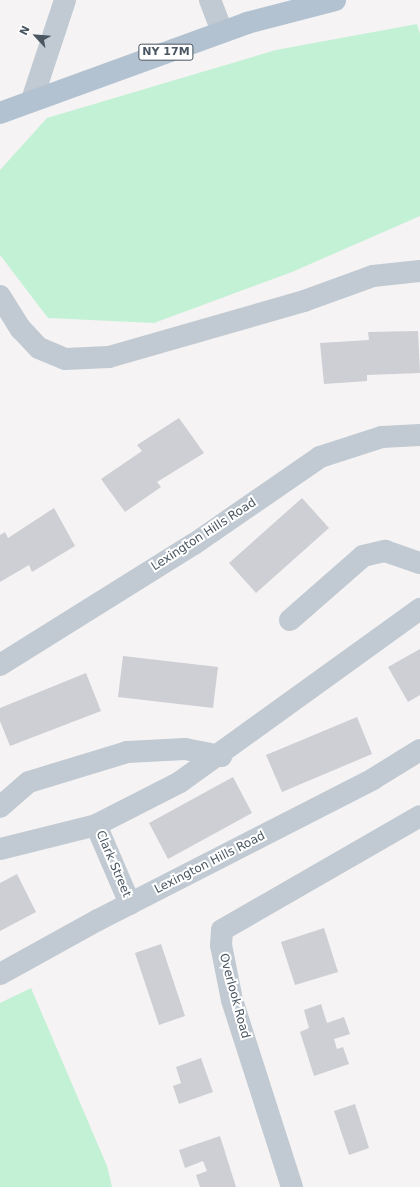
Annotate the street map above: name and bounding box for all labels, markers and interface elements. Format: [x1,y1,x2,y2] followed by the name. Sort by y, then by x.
[16,16,56,56] north arrow
[17,24,33,38] text: N
[138,43,194,61] road number: NY 17M
[149,496,259,574] street label: Lexington Hills Road
[92,828,134,900] street label: Clark Street
[152,829,268,897] street label: Lexington Hills Road
[216,952,252,1040] street label: Overlook Road

